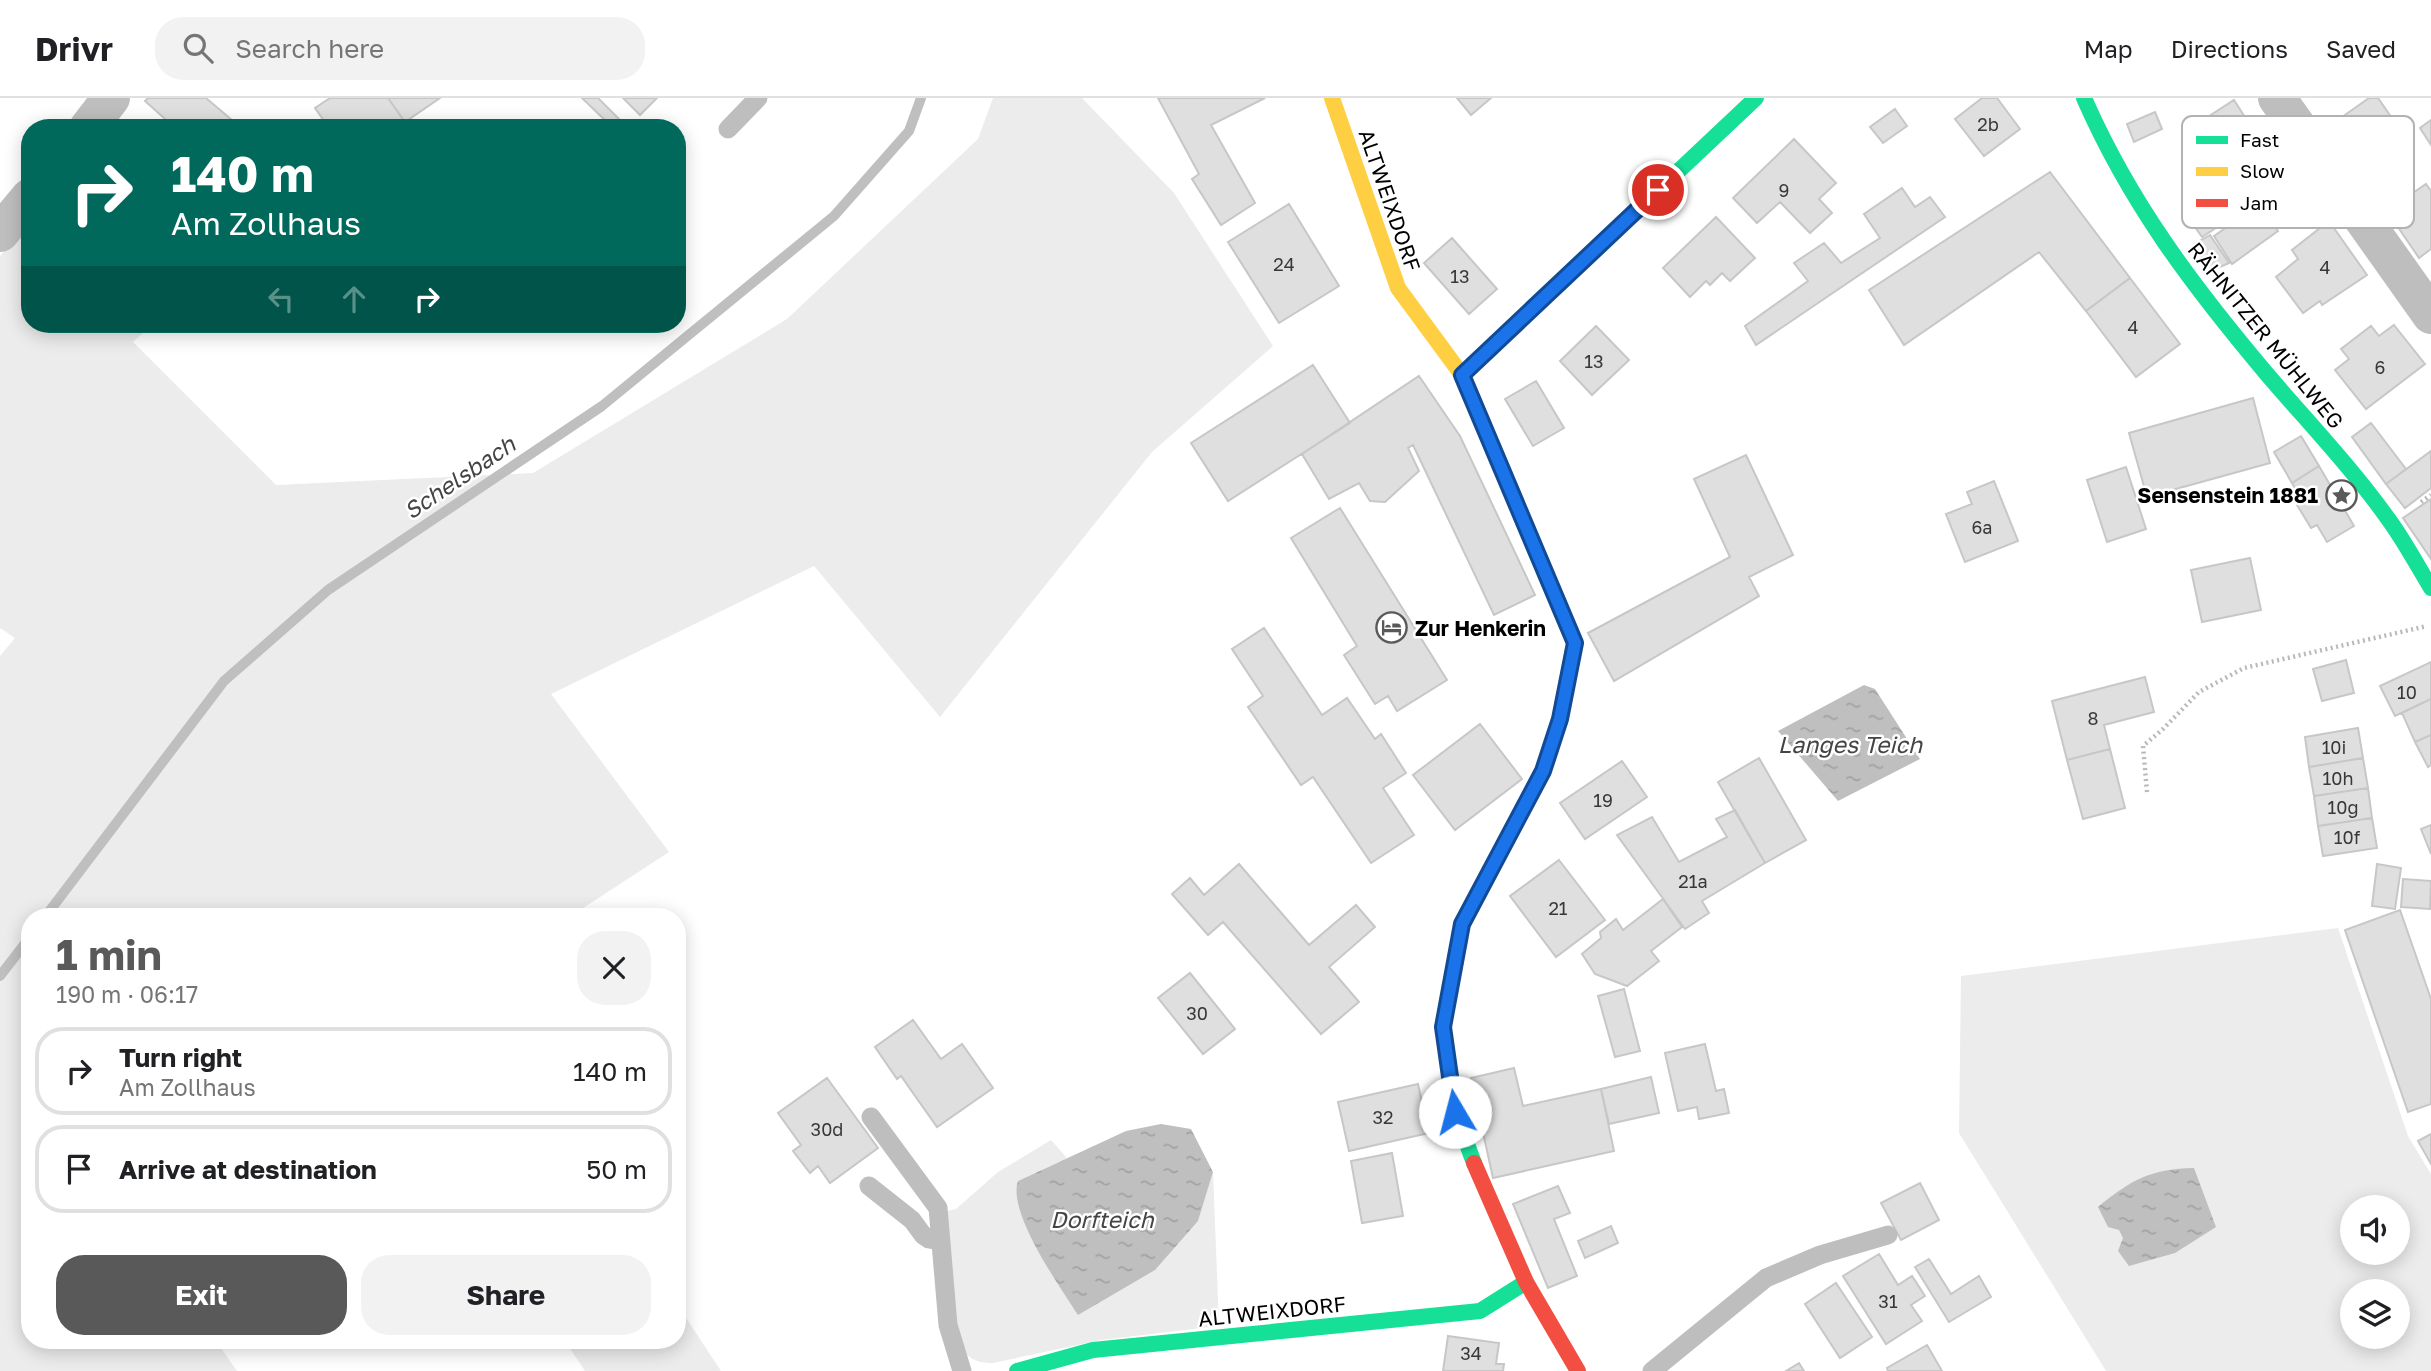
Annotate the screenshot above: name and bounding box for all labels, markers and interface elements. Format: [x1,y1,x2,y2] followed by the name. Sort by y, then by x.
[155,17,645,80] search box
[35,29,113,68] text: Drivr
[179,29,217,67] icon: search
[235,33,384,64] text: Search here
[2084,34,2133,63] text: Map
[2171,34,2288,63] text: Directions
[2326,34,2396,63] text: Saved
[1977,113,1999,135] house number: 2b
[2182,116,2414,228] legend
[1354,126,1426,274] street label: ALTWEIXDORF
[2240,128,2279,151] text: Fast
[171,144,314,203] text: 140 m
[56,147,147,238] icon: right
[2240,159,2285,182] text: Slow
[1628,160,1688,220] pin
[1639,171,1677,209] icon: arrive
[1779,179,1789,201] house number: 9
[2240,191,2278,214] text: Jam
[171,204,361,242] text: Am Zollhaus
[2183,236,2349,434] street label: RÄHNITZER MÜHLWEG
[1273,253,1295,275] house number: 24
[2320,256,2331,278] house number: 4
[1450,265,1470,287] house number: 13
[262,280,300,318] icon: left
[335,280,373,318] icon: ahead
[408,280,446,318] icon: right
[2128,316,2139,338] house number: 4
[1584,350,1604,372] house number: 13
[2375,356,2385,378] house number: 6
[398,429,521,524] water label: Schelsbach
[2324,478,2358,512] place icon: Sensenstein 1881
[2137,482,2318,508] place label: Sensenstein 1881
[1971,516,1993,538] house number: 6a
[1375,611,1409,645] hotel icon: Zur Henkerin
[1415,615,1546,641] place label: Zur Henkerin
[2397,681,2417,703] house number: 10
[2088,707,2098,729] house number: 8
[1778,730,1923,758] water label: Langes Teich
[2322,736,2346,758] house number: 10i
[2323,767,2353,789] house number: 10h
[1593,789,1613,811] house number: 19
[2328,796,2358,818] house number: 10g
[2334,826,2361,848] house number: 10f
[1678,870,1708,892] house number: 21a
[1548,897,1568,919] house number: 21
[56,929,162,979] text: 1 min
[577,931,651,1005] button: close
[56,980,198,1008] text: 190 m · 06:17
[1186,1002,1208,1024] house number: 30
[119,1042,242,1073] text: Turn right
[60,1052,98,1090] icon: right
[573,1056,647,1087] text: 140 m
[119,1073,256,1101] text: Am Zollhaus
[1418,1075,1492,1149] position arrow
[1373,1106,1393,1128] house number: 32
[811,1118,843,1140] house number: 30d
[60,1150,98,1188] icon: arrive
[119,1154,377,1185] text: Arrive at destination
[586,1154,647,1185] text: 50 m
[2340,1195,2410,1349] map controls
[2340,1195,2410,1265] button: sound
[1050,1205,1155,1233] water label: Dorfteich
[56,1255,347,1335] button: Exit
[361,1255,651,1335] button: Share
[2340,1279,2410,1349] button: layers
[1197,1290,1347,1332] street label: ALTWEIXDORF
[1878,1290,1898,1312] house number: 31
[1460,1342,1482,1364] house number: 34

